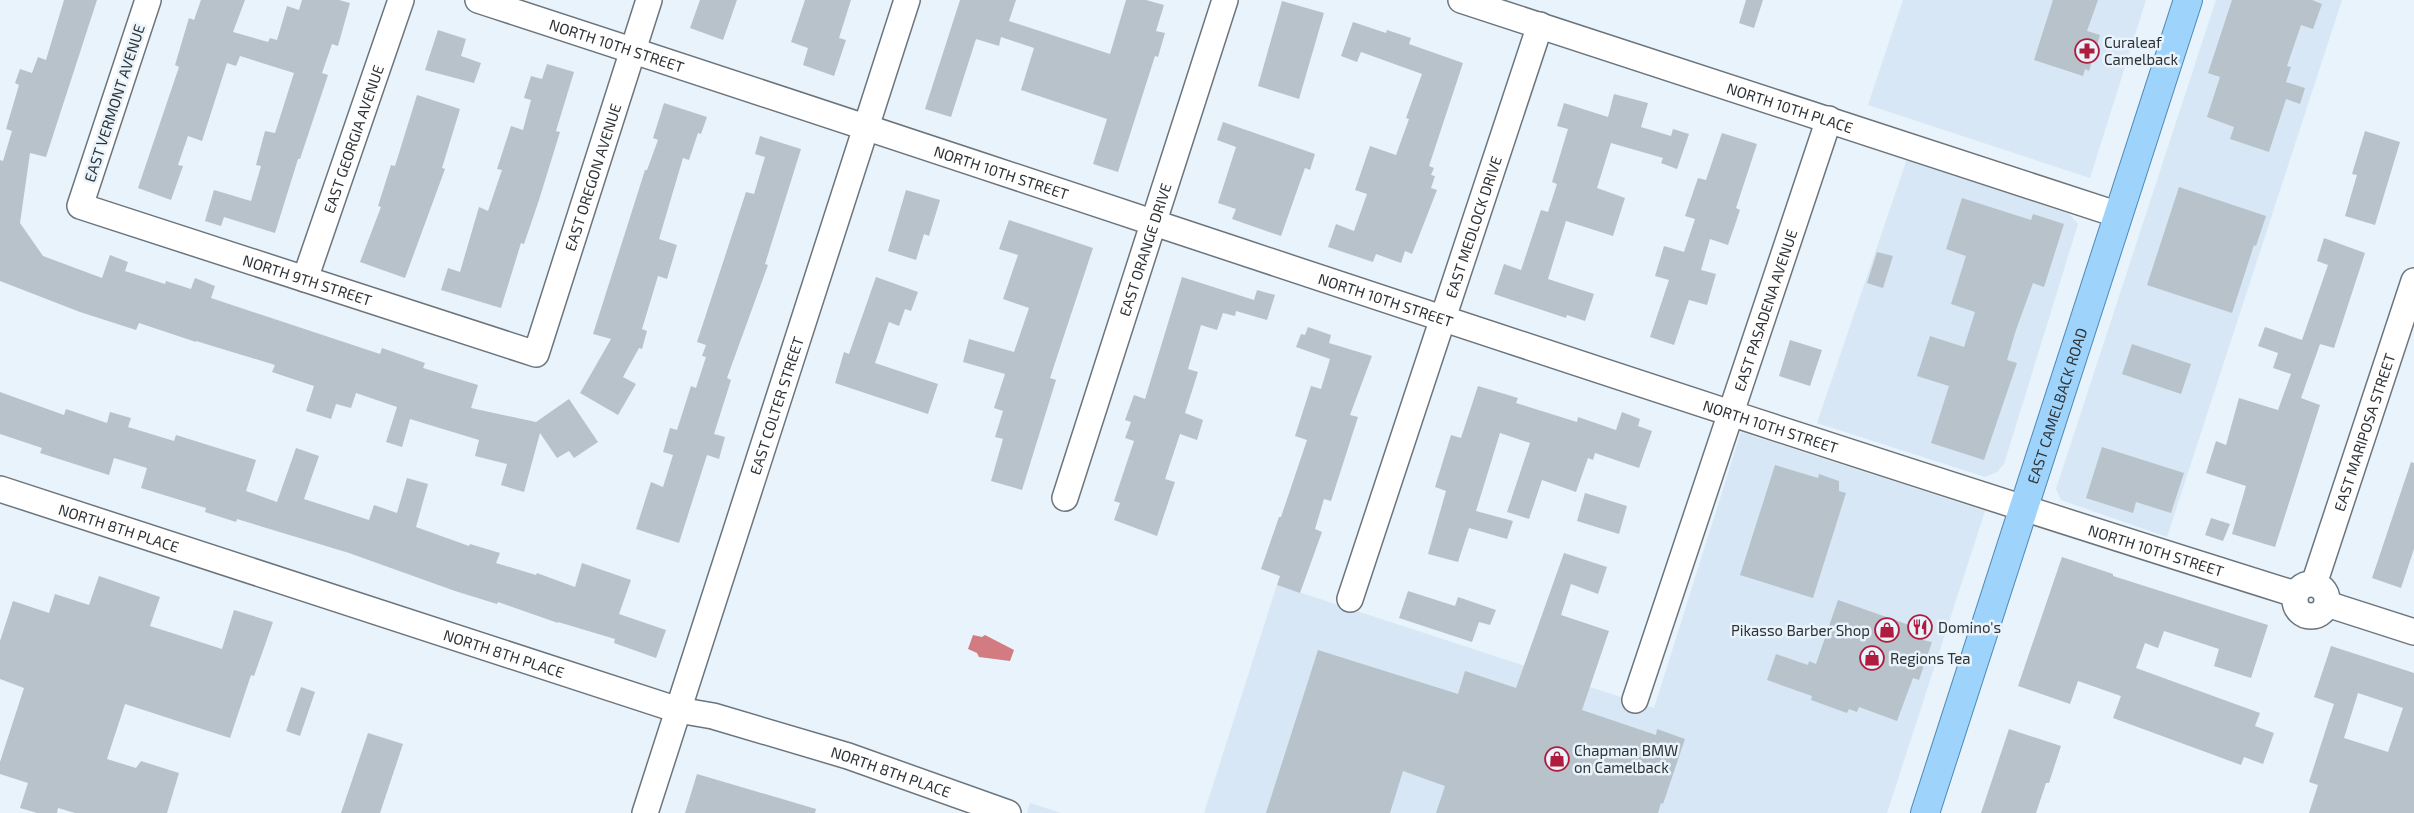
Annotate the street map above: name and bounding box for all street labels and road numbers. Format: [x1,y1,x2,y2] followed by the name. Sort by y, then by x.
[547,15,687,76] street label: NORTH 10TH STREET
[80,22,148,184] street label: EAST VERMONT AVENUE
[319,63,387,216] street label: EAST GEORGIA AVENUE
[1724,78,1855,136] street label: NORTH 10TH PLACE
[560,101,624,253] street label: EAST OREGON AVENUE
[932,141,1071,203] street label: NORTH 10TH STREET
[1441,154,1505,300] street label: EAST MEDLOCK DRIVE
[1115,181,1175,318] street label: EAST ORANGE DRIVE
[1730,227,1801,393] street label: EAST PASADENA AVENUE
[241,250,374,309] street label: NORTH 9TH STREET
[1316,269,1456,330] street label: NORTH 10TH STREET
[2023,325,2090,486] street label: EAST CAMELBACK ROAD
[746,334,807,477] street label: EAST COLTER STREET
[2330,351,2399,513] street label: EAST MARIPOSA STREET
[1701,396,1841,457] street label: NORTH 10TH STREET
[56,500,181,556] street label: NORTH 8TH PLACE
[2086,520,2226,580] street label: NORTH 10TH STREET
[441,625,567,681] street label: NORTH 8TH PLACE
[829,742,953,801] street label: NORTH 8TH PLACE

